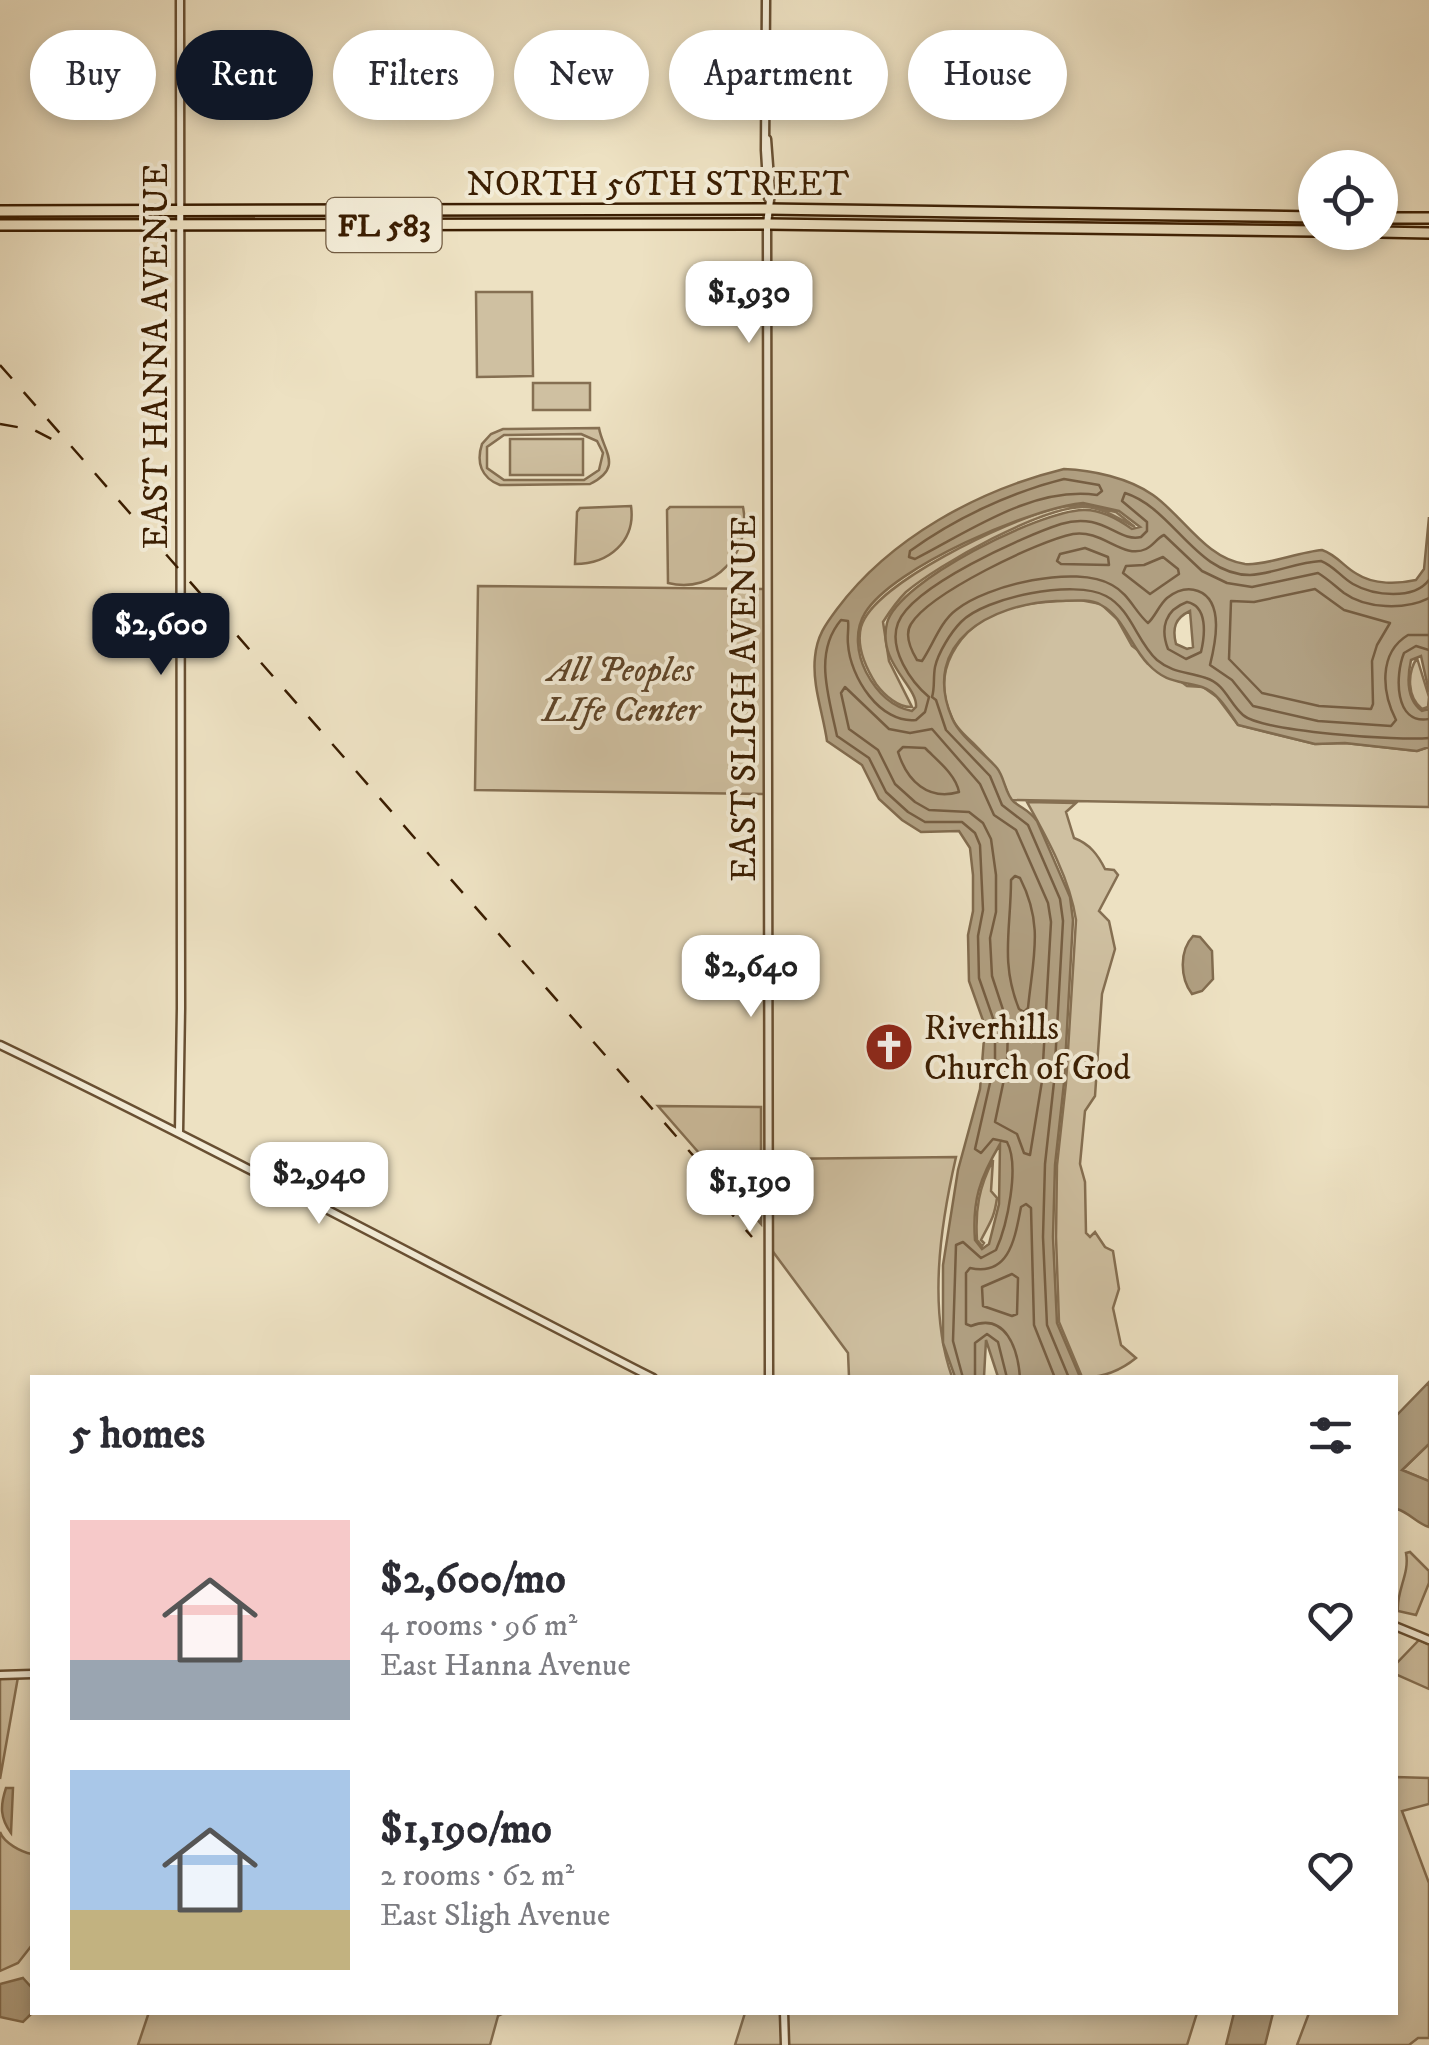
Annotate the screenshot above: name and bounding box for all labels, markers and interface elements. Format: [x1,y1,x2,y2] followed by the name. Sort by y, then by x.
[30,30,156,120] chip: Buy
[176,30,313,120] chip: Rent
[333,30,494,120] chip: Filters
[514,30,649,120] chip: New
[669,30,888,120] chip: Apartment
[908,30,1067,120] chip: House
[1298,150,1398,250] map controls
[1298,150,1398,250] button: locate
[135,163,179,549] street label: EAST HANNA AVENUE
[467,163,850,207] street label: NORTH 56TH STREET
[326,198,442,252] road number: FL 583
[668,261,830,346] pin: $1,930
[708,273,790,313] text: $1,930
[723,514,767,882] street label: EAST SLIGH AVENUE
[80,593,242,678] pin: $2,600
[114,605,208,645] text: $2,600
[540,649,702,733] park label: All Peoples LIfe Center
[670,935,832,1020] pin: $2,640
[704,947,798,987] text: $2,640
[924,1007,1131,1091] place label: Riverhills Church of God
[863,1021,915,1073] church icon: Riverhills Church of God
[238,1142,400,1227] pin: $2,940
[669,1150,831,1235] pin: $1,190
[272,1154,366,1194] text: $2,940
[709,1162,791,1202] text: $1,190
[1303,1408,1358,1463] icon: filters
[70,1409,205,1461] text: 5 homes
[380,1554,566,1606] text: $2,600/mo
[150,1560,270,1680] icon: home
[1303,1593,1358,1648] icon: heart
[380,1606,577,1646] text: 4 rooms · 96 m²
[380,1646,631,1686] text: East Hanna Avenue
[380,1804,552,1856] text: $1,190/mo
[150,1810,270,1930] icon: home
[1303,1843,1358,1898] icon: heart
[380,1856,574,1896] text: 2 rooms · 62 m²
[380,1896,610,1936] text: East Sligh Avenue

